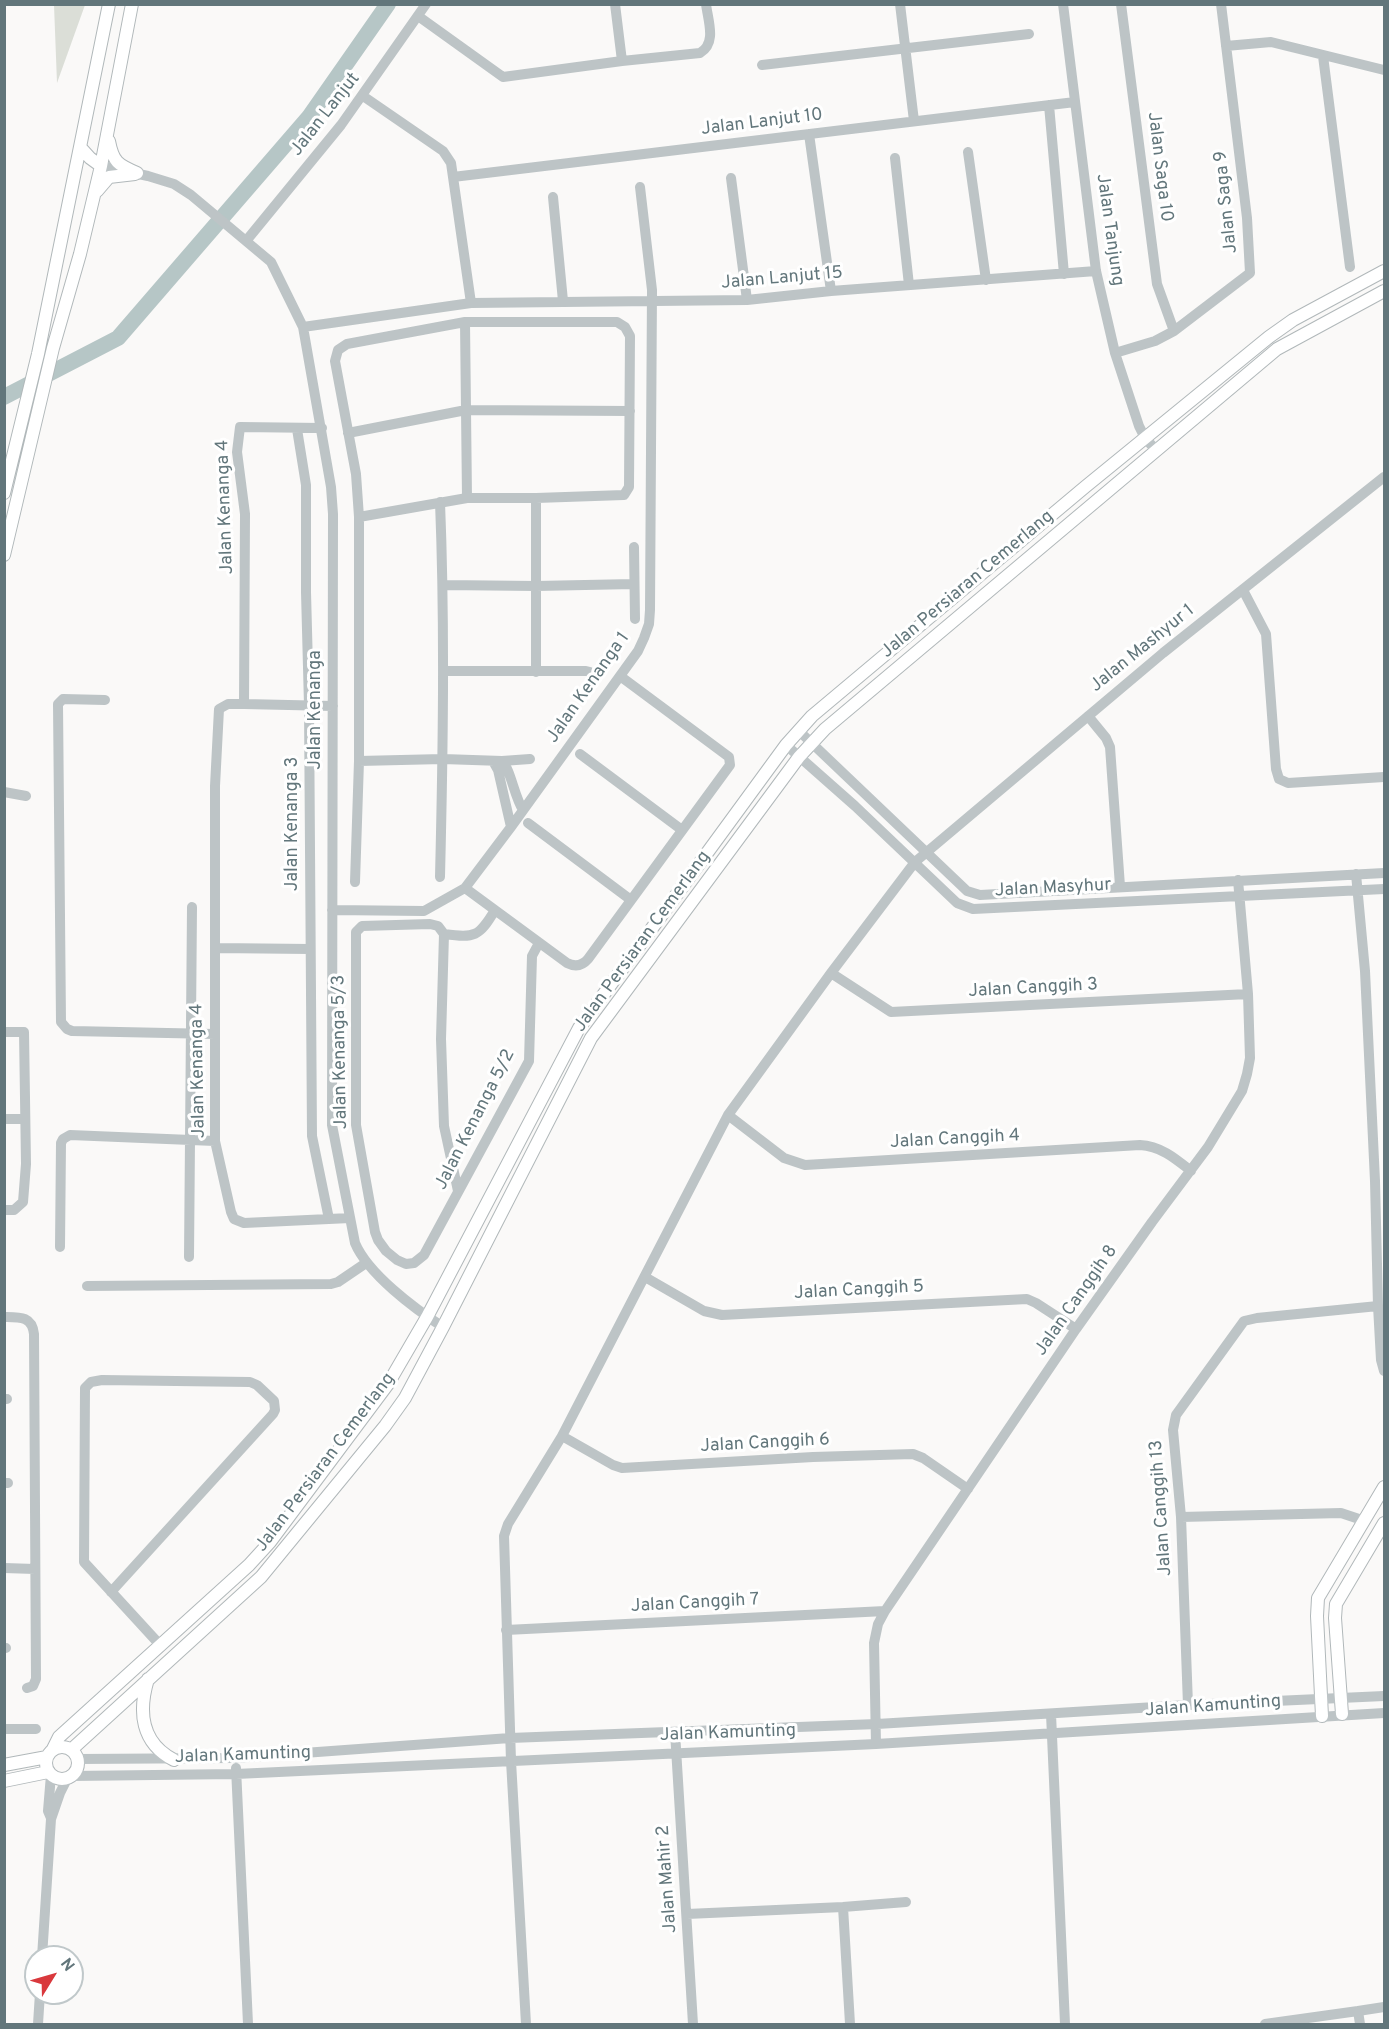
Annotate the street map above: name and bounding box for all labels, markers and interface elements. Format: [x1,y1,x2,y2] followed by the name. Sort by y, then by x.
[287,69,365,161] street label: Jalan Lanjut
[700,105,824,141] street label: Jalan Lanjut 10
[1142,111,1176,223] street label: Jalan Saga 10
[1211,150,1243,254] street label: Jalan Saga 9
[1090,172,1128,288] street label: Jalan Tanjung
[720,263,844,295] street label: Jalan Lanjut 15
[213,439,239,575] street label: Jalan Kenanga 4
[877,507,1059,663] street label: Jalan Persiaran Cemerlang
[1087,600,1199,698] street label: Jalan Mashyur 1
[543,628,635,748] street label: Jalan Kenanga 1
[305,650,327,770] street label: Jalan Kenanga
[282,757,304,891] street label: Jalan Kenanga 3
[570,847,716,1037] street label: Jalan Persiaran Cemerlang
[994,875,1112,903] street label: Jalan Masyhur
[329,975,353,1129] street label: Jalan Kenanga 5/3
[968,975,1098,1003] street label: Jalan Canggih 3
[187,1003,211,1139] street label: Jalan Kenanga 4
[431,1046,521,1194] street label: Jalan Kenanga 5/2
[889,1126,1021,1154] street label: Jalan Canggih 4
[1031,1242,1123,1360] street label: Jalan Canggih 8
[793,1277,925,1305] street label: Jalan Canggih 5
[252,1369,400,1557] street label: Jalan Persiaran Cemerlang
[700,1430,830,1458] street label: Jalan Canggih 6
[1146,1439,1178,1577] street label: Jalan Canggih 13
[630,1590,760,1618] street label: Jalan Canggih 7
[1144,1691,1282,1723] street label: Jalan Kamunting
[660,1721,796,1747] street label: Jalan Kamunting
[175,1743,311,1769] street label: Jalan Kamunting
[653,1824,683,1934] street label: Jalan Mahir 2
[24,1945,84,2005] north arrow
[55,1955,78,1976] text: N

